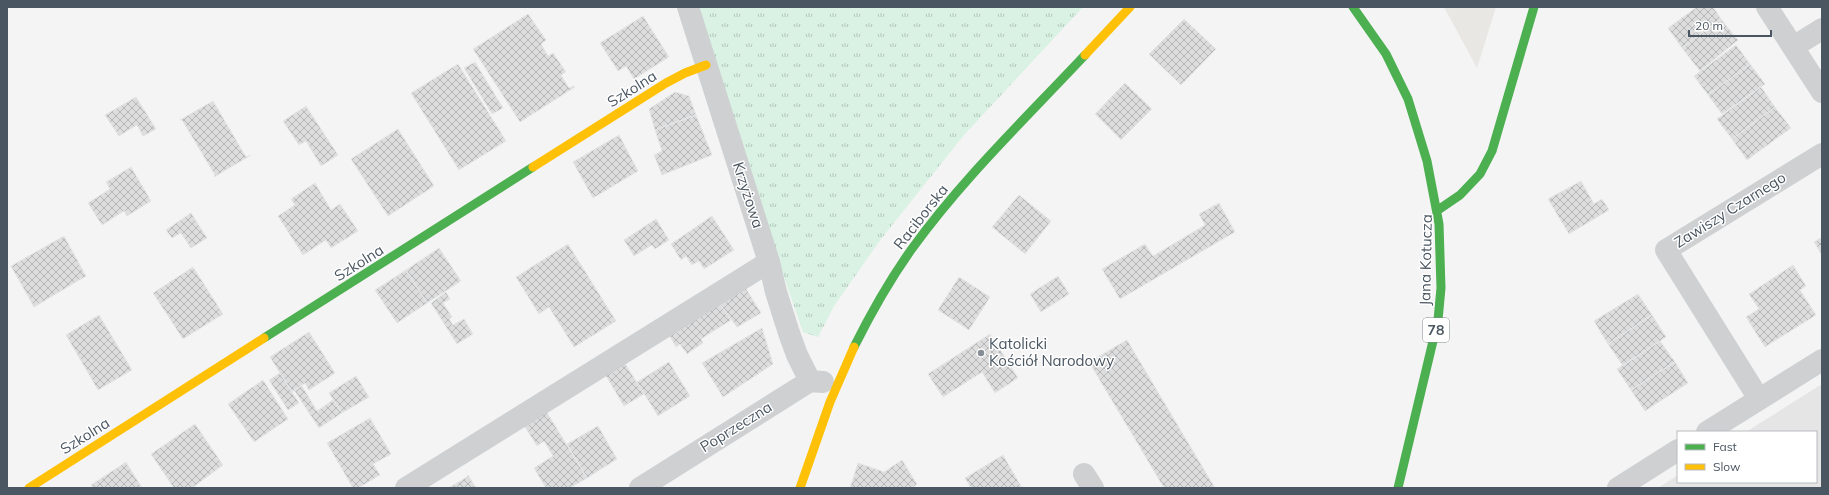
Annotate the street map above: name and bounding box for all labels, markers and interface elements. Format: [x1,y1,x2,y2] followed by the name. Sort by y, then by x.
[1689,12,1771,38] scale bar
[1695,18,1723,33] text: 20 m
[604,66,660,111] street label: Szkolna
[729,159,768,230] street label: Krzyżowa
[1670,168,1789,252] street label: Zawiszy Czarnego
[889,180,952,253] street label: Raciborska
[1415,214,1436,306] street label: Jana Kotucza
[331,240,387,285] street label: Szkolna
[1423,318,1449,342] road number: 78
[989,334,1114,370] place label: Katolicki Kościół Narodowy
[976,348,986,358] marker: Katolicki Kościół Narodowy
[696,397,775,456] street label: Poprzeczna
[57,413,113,458] street label: Szkolna
[1677,431,1817,483] legend
[1713,439,1737,454] text: Fast
[1713,459,1741,474] text: Slow

